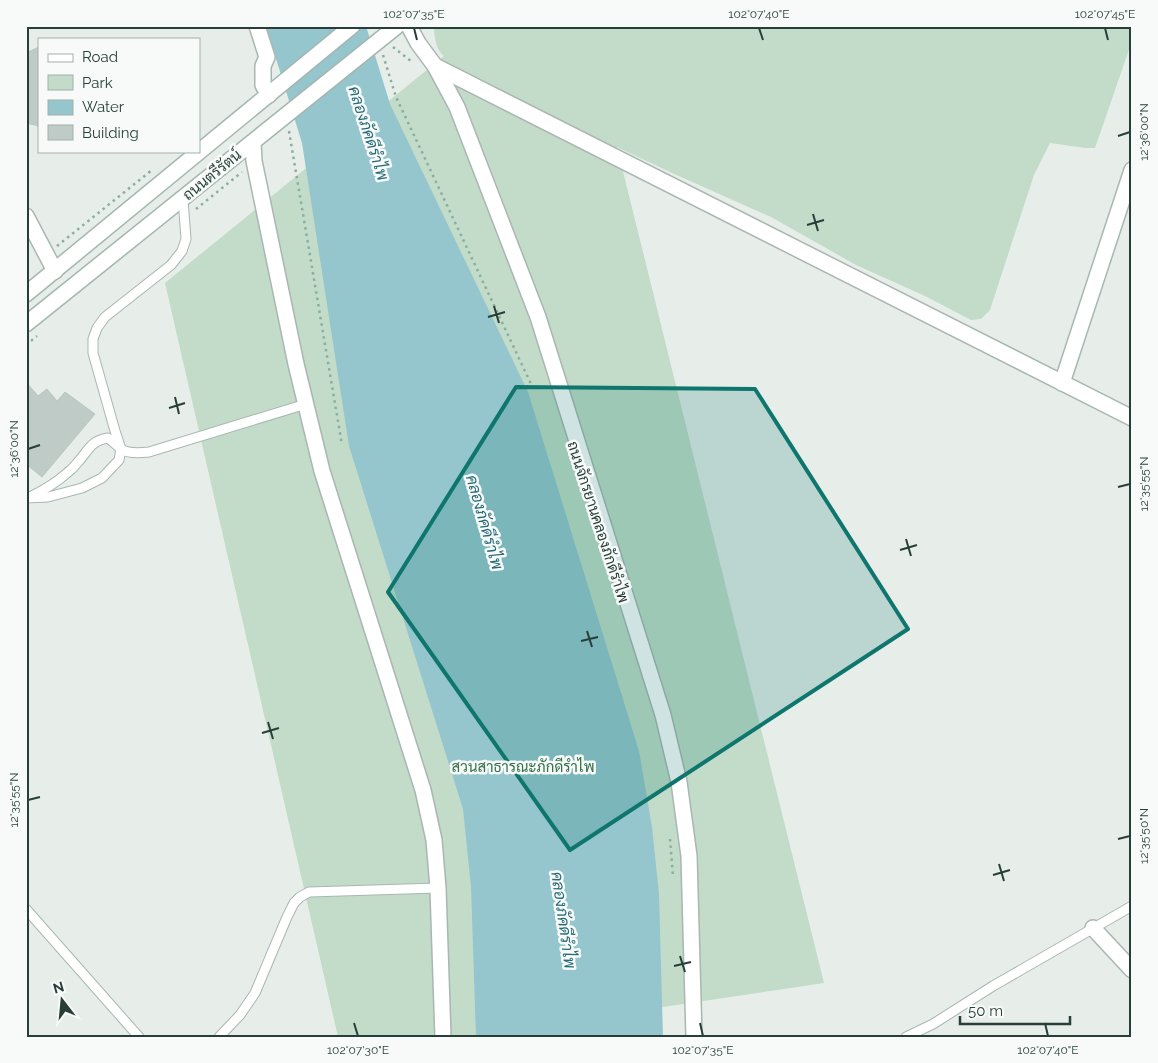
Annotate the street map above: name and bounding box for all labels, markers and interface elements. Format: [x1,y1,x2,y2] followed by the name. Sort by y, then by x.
[383,7,445,21] text: 102°07'35"E
[728,7,790,21] text: 102°07'40"E
[1075,7,1135,21] text: 102°07'45"E
[38,38,200,152] legend
[82,48,118,66] text: Road
[82,74,113,92] text: Park
[344,83,395,183] water label: คลองภัคดีรำไพ
[82,98,125,116] text: Water
[1137,103,1151,161] text: 12°36'00"N
[82,124,139,142] text: Building
[178,145,245,204] street label: ถนนตรีรัตน์
[7,420,21,478] text: 12°36'00"N
[563,439,634,605] street label: ถนนจักรยานคลองภักดีรำไพ
[1137,456,1151,512] text: 12°35'55"N
[462,472,509,572] water label: คลองภัคดีรำไพ
[452,757,595,776] park label: สวนสาธารณะภักดีรำไพ
[7,772,21,828] text: 12°35'55"N
[1137,808,1151,864] text: 12°35'50"N
[547,870,582,970] water label: คลองภัคดีรำไพ
[38,976,88,1026] north arrow
[51,978,66,997] text: N
[960,993,1070,1025] scale bar
[968,1002,1003,1020] text: 50 m
[327,1043,389,1057] text: 102°07'30"E
[672,1043,734,1057] text: 102°07'35"E
[1017,1043,1079,1057] text: 102°07'40"E

